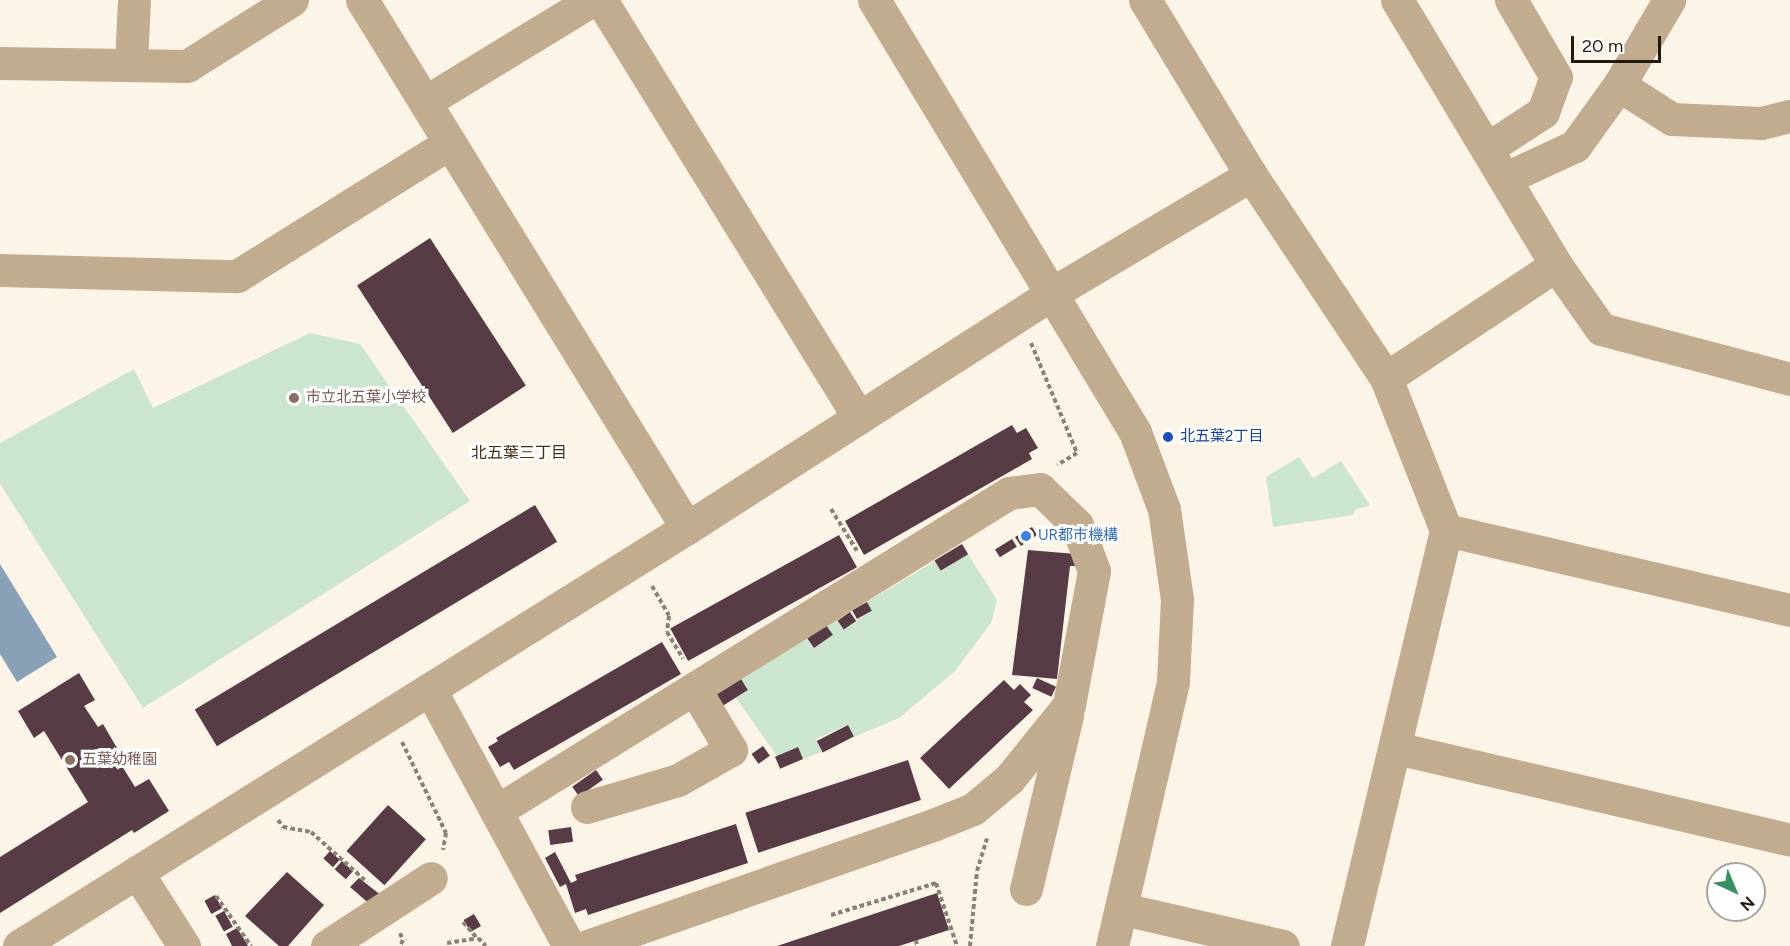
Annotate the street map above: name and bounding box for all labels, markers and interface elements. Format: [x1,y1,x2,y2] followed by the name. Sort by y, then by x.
[1574,24,1664,62] scale bar
[1582,35,1623,57] text: 20 m
[306,389,426,407] place label: 市立北五葉小学校
[287,391,301,405] marker: 市立北五葉小学校
[1180,428,1263,446] place label: 北五葉2丁目
[1161,430,1175,444] marker: 北五葉2丁目
[471,443,567,463] district label: 北五葉三丁目
[1038,527,1118,545] place label: UR都市機構
[1019,529,1033,543] marker: UR都市機構
[82,751,157,769] place label: 五葉幼稚園
[63,753,77,767] marker: 五葉幼稚園
[1706,862,1766,922] north arrow
[1736,893,1759,915] text: N

